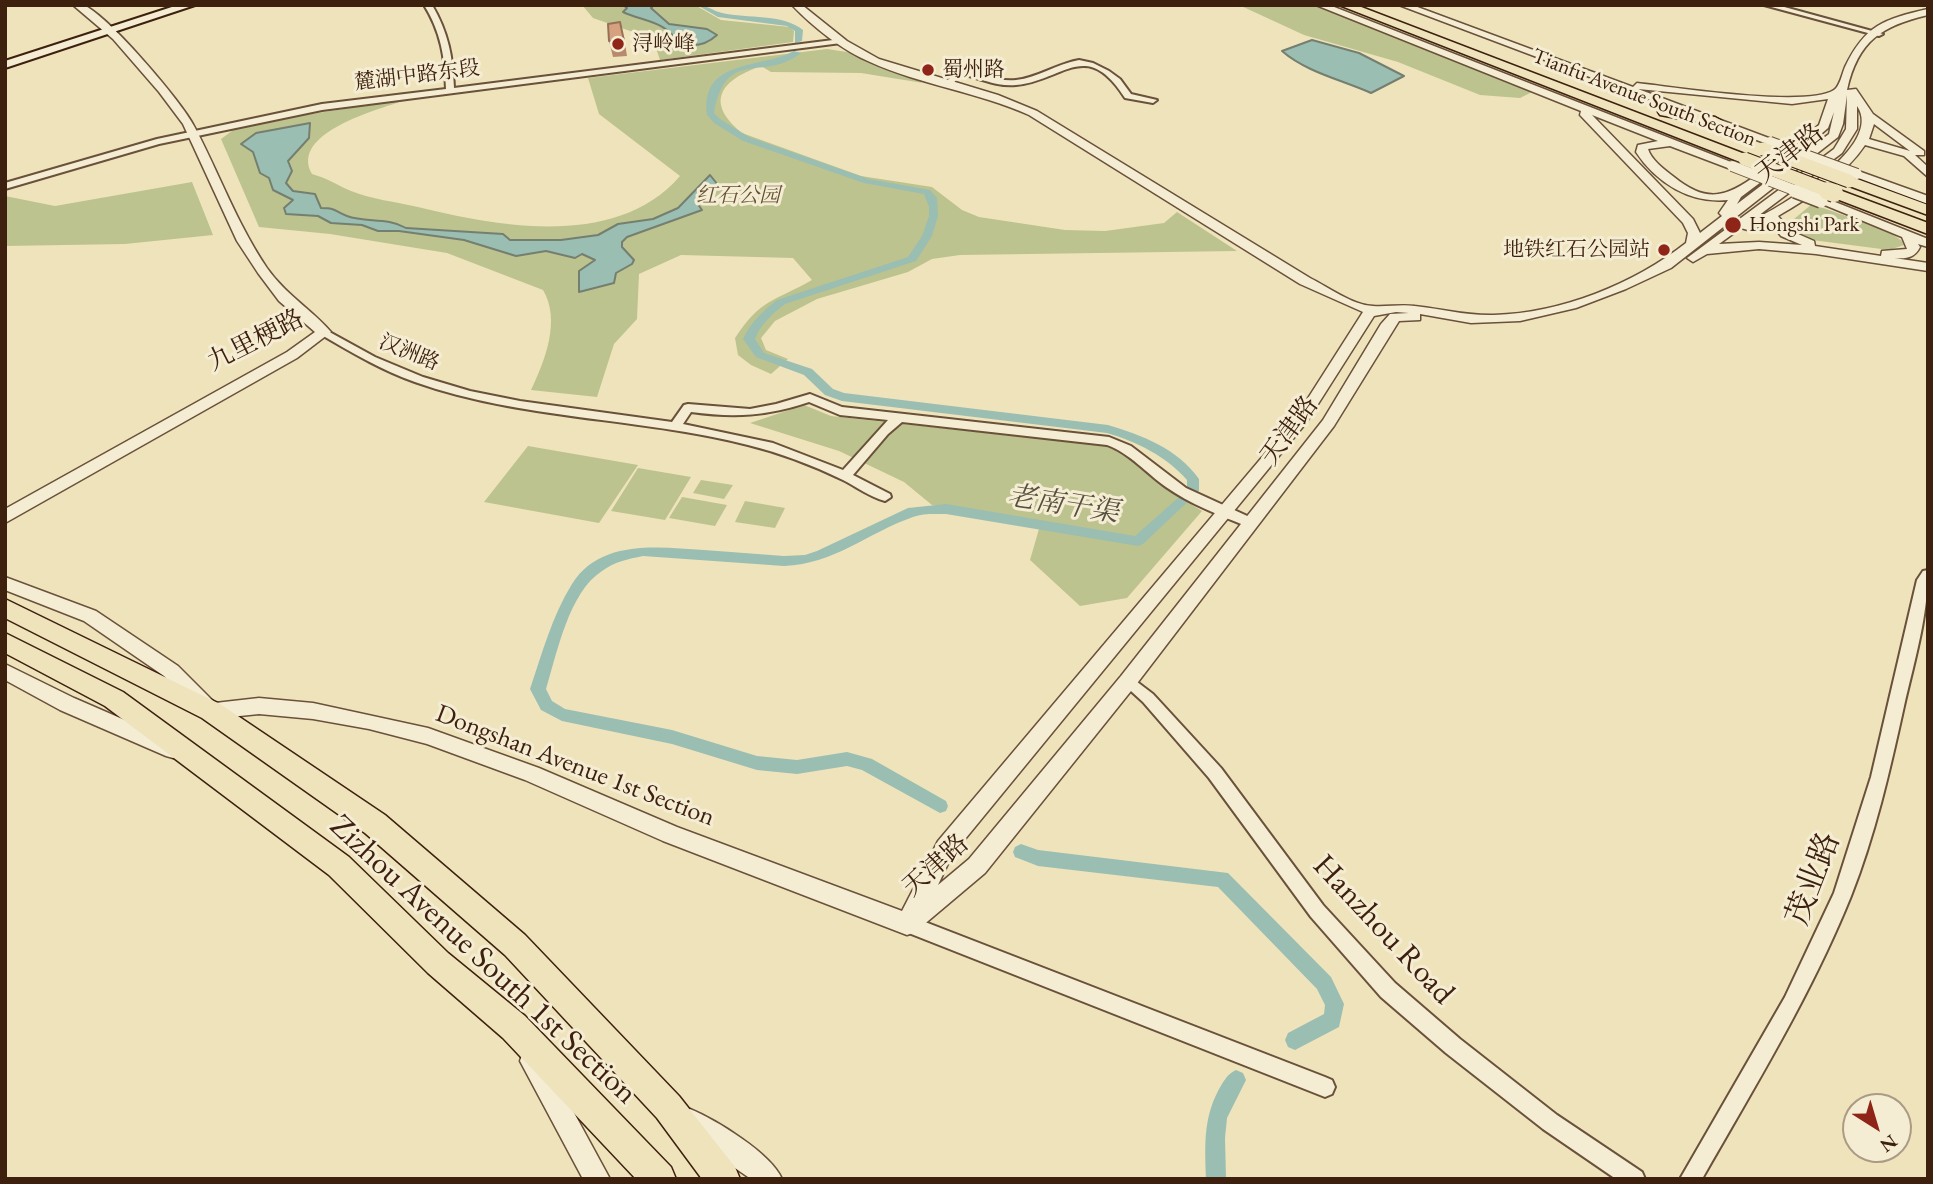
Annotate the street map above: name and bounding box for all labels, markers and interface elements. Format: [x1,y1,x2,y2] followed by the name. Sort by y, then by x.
[632,31,695,57] place label: 浔岭峰
[610,36,626,52] marker: 浔岭峰
[1529,44,1759,152] street label: Tianfu Avenue South Section
[353,56,481,96] street label: 麓湖中路东段
[942,57,1005,83] place label: 蜀州路
[920,62,936,78] marker: 蜀州路
[1750,118,1830,190] street label: 天津路
[696,183,780,209] park label: 红石公园
[1749,212,1859,238] place label: Hongshi Park
[1723,215,1743,235] marker: Hongshi Park
[1503,237,1650,263] place label: 地铁红石公园站
[1656,242,1672,258] marker: 地铁红石公园站
[203,303,309,379] street label: 九里梗路
[375,330,443,376] street label: 汉洲路
[1254,390,1326,472] street label: 天津路
[1005,480,1121,530] water label: 老南干渠
[431,698,719,834] street label: Dongshan Avenue 1st Section
[321,807,645,1113] street label: Zizhou Avenue South 1st Section
[1779,827,1849,931] street label: 茂业路
[897,828,975,904] street label: 天津路
[1304,847,1462,1013] street label: Hanzhou Road
[1842,1093,1912,1163] north arrow
[1875,1129,1902,1158] text: N

